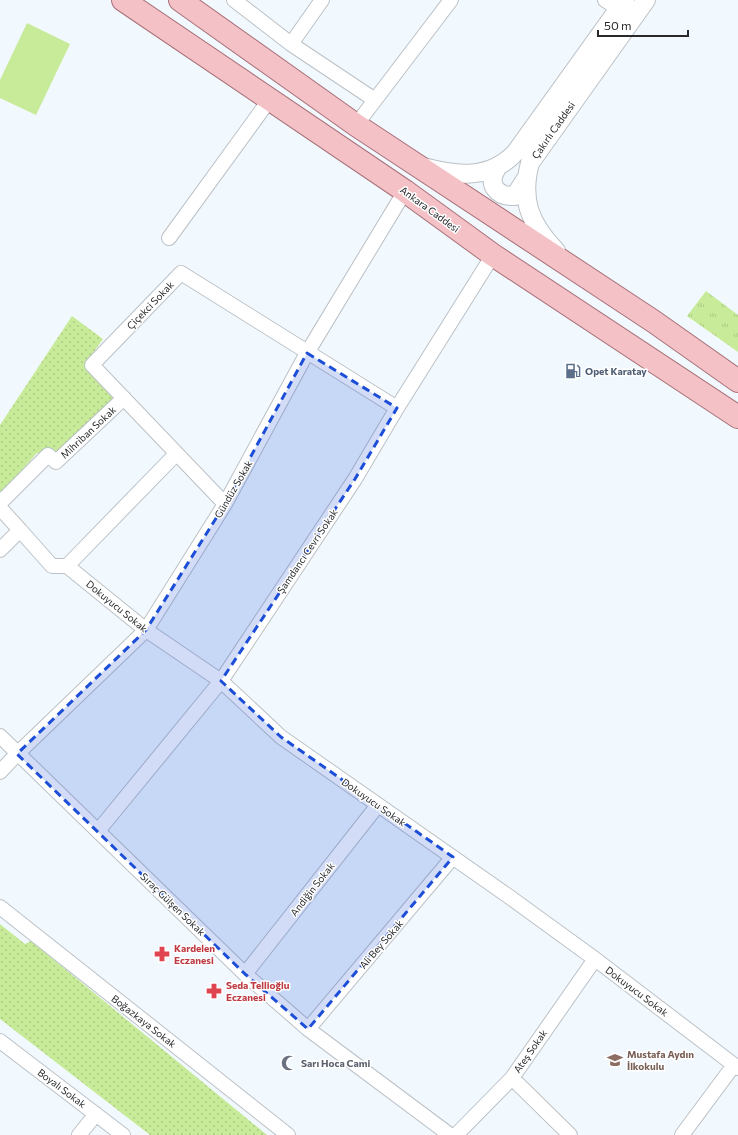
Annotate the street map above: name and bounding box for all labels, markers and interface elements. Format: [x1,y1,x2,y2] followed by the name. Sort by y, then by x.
[598,12,688,38] scale bar
[604,18,632,32] text: 50 m
[529,99,577,161] street label: Çakırlı Caddesi
[398,183,462,235] street label: Ankara Caddesi
[124,278,176,332] street label: Çiçekci Sokak
[564,362,582,380] fuel station icon: Opet Karatay
[585,365,647,377] place label: Opet Karatay
[58,403,119,461] street label: Mihriban Sokak
[212,457,255,520] street label: Gündüz Sokak
[274,506,340,596] street label: Şamdancı Cevri Sokak
[84,578,151,635] street label: Dokuyucu Sokak
[340,775,409,829] street label: Dokuyucu Sokak
[287,859,337,918] street label: Andiğin Sokak
[138,870,208,938] street label: Sıraç Gülşen Sokak
[357,917,406,971] street label: Ali Bey Sokak
[174,942,215,966] place label: Kardelen Eczanesi
[153,945,171,963] pharmacy icon: Kardelen Eczanesi
[603,963,671,1019] street label: Dokuyucu Sokak
[226,979,290,1003] place label: Seda Tellioğlu Eczanesi
[205,982,223,1000] pharmacy icon: Seda Tellioğlu Eczanesi
[109,992,179,1050] street label: Boğazkaya Sokak
[511,1027,550,1075] street label: Ateş Sokak
[627,1048,694,1072] place label: Mustafa Aydın İlkokulu
[606,1051,624,1069] school or university icon: Mustafa Aydın İlkokulu
[280,1054,298,1072] mosque icon: Sarı Hoca Cami
[301,1057,370,1069] place label: Sarı Hoca Cami
[35,1066,89,1110] street label: Boyalı Sokak

